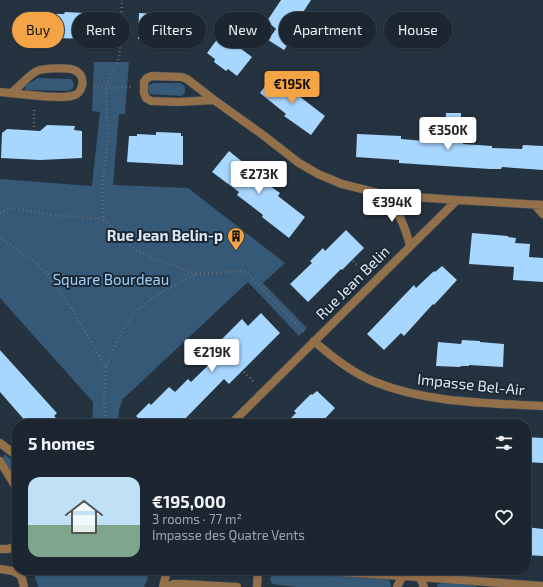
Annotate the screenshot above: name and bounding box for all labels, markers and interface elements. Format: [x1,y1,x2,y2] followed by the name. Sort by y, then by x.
[12,12,64,48] chip: Buy
[72,12,130,48] chip: Rent
[138,12,206,48] chip: Filters
[214,12,271,48] chip: New
[279,12,376,48] chip: Apartment
[384,12,452,48] chip: House
[264,71,320,105] pin: €195K
[273,76,311,92] text: €195K
[420,117,476,151] pin: €350K
[428,122,468,138] text: €350K
[231,161,287,195] pin: €273K
[240,166,278,182] text: €273K
[364,189,420,223] pin: €394K
[372,194,412,210] text: €394K
[107,226,223,244] place label: Rue Jean Belin-p
[226,226,246,251] building icon: Rue Jean Belin-p
[312,242,393,323] street label: Rue Jean Belin
[53,270,169,288] park label: Square Bourdeau
[184,339,240,373] pin: €219K
[193,344,231,360] text: €219K
[416,369,526,399] street label: Impasse Bel-Air
[493,432,515,454] icon: filters
[28,433,95,453] text: 5 homes
[152,491,226,511] text: €195,000
[60,493,108,541] icon: home
[493,506,515,528] icon: heart
[152,511,242,527] text: 3 rooms · 77 m²
[152,527,305,543] text: Impasse des Quatre Vents

